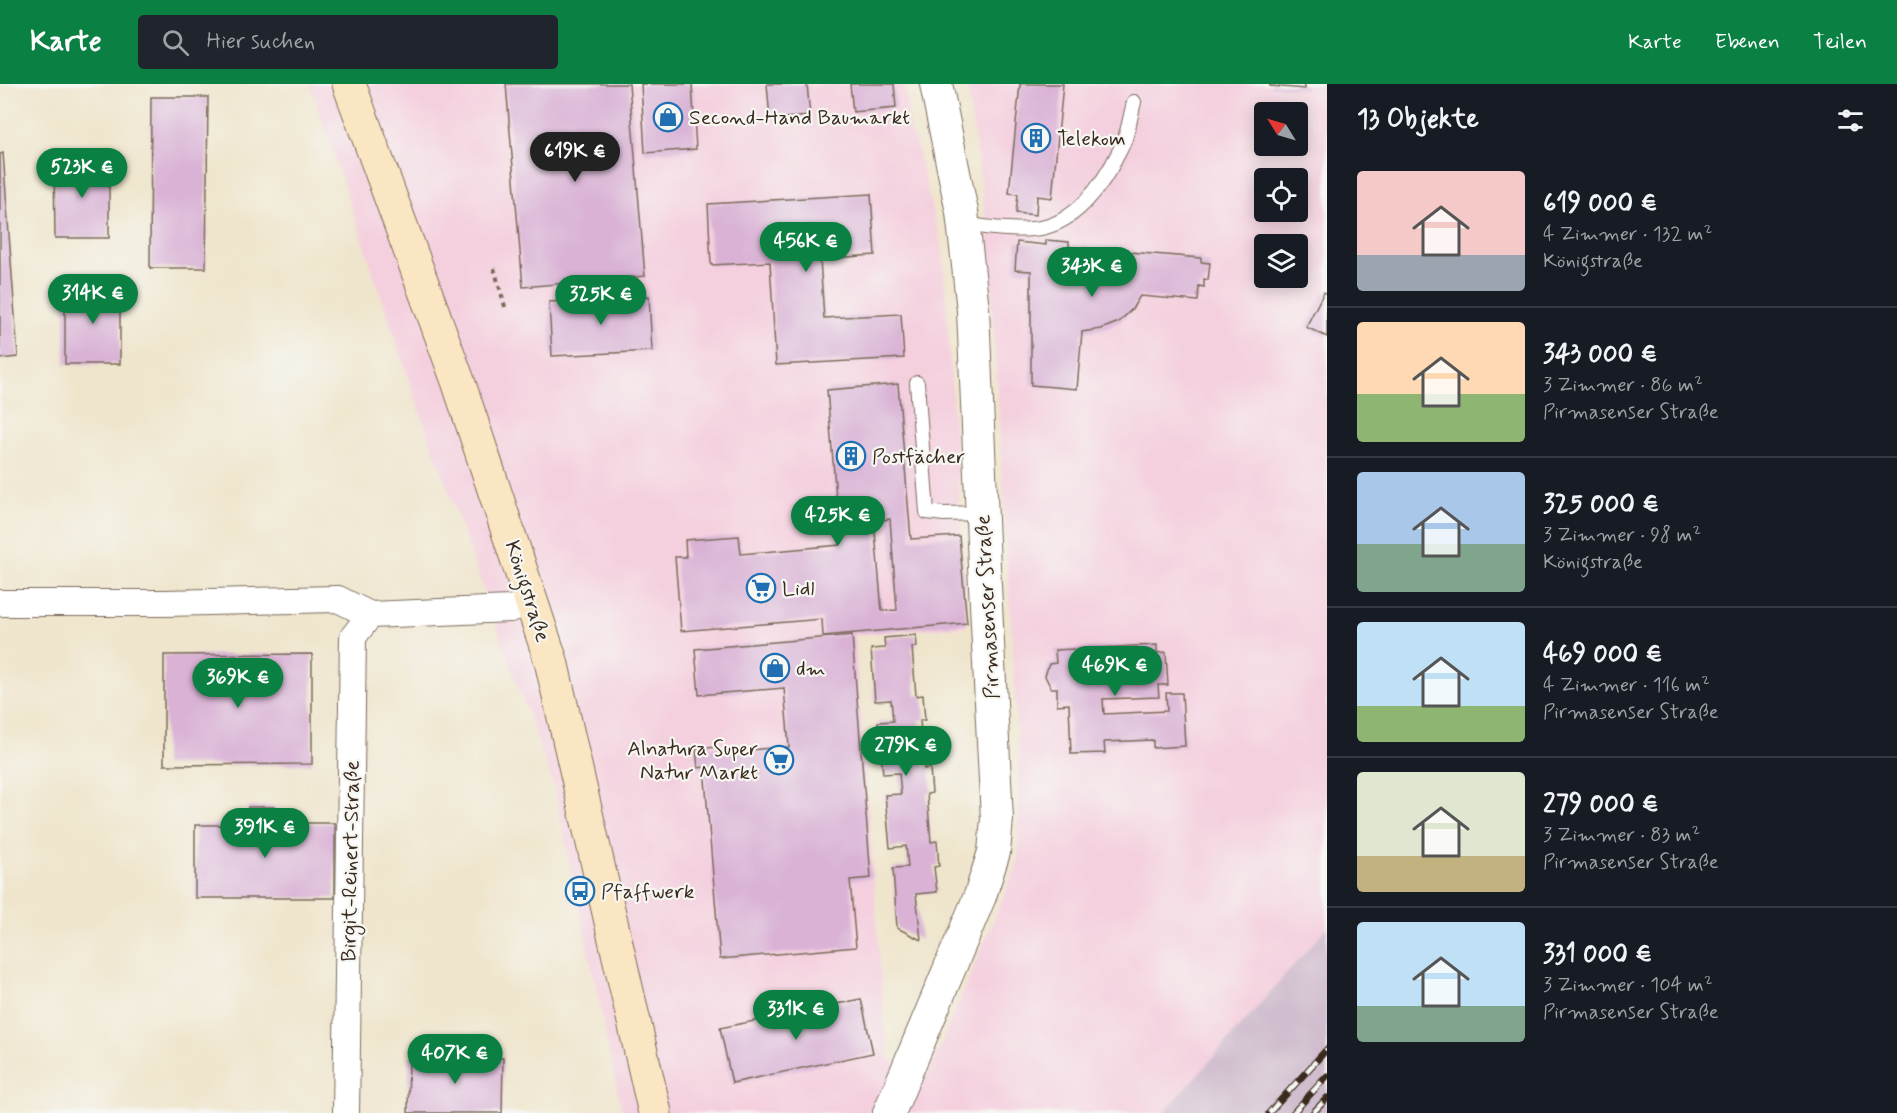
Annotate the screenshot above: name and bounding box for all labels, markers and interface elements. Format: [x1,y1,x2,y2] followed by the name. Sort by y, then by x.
[138,15,558,69] search box
[30,24,102,61] text: Karte
[159,26,192,59] icon: search
[207,28,315,56] text: Hier suchen
[1628,28,1682,56] text: Karte
[1715,28,1780,56] text: Ebenen
[1813,28,1867,56] text: Teilen
[652,101,684,133] shop icon: Second-Hand Baumarkt
[1254,102,1308,156] north arrow
[1254,102,1308,288] map controls
[1357,103,1479,137] text: 13 Objekte
[689,104,910,132] place label: Second-Hand Baumarkt
[1834,104,1867,137] icon: filters
[1020,122,1052,154] building icon: Telekom
[1057,125,1126,153] place label: Telekom
[526,132,624,183] pin: 619K €
[544,138,606,165] text: 619K €
[33,148,131,199] pin: 523K €
[50,154,114,181] text: 523K €
[1254,168,1308,222] button: locate
[1543,187,1657,221] text: 619 000 €
[1405,195,1477,267] icon: home
[1543,221,1712,248] text: 4 Zimmer · 132 m²
[757,222,855,273] pin: 456K €
[774,228,838,255] text: 456K €
[1254,234,1308,288] button: layers
[1043,247,1141,298] pin: 343K €
[1543,248,1643,275] text: Königstraße
[1061,253,1123,280] text: 343K €
[44,274,142,325] pin: 314K €
[552,275,650,326] pin: 325K €
[62,280,124,307] text: 314K €
[569,281,633,308] text: 325K €
[1543,338,1657,372] text: 343 000 €
[1405,346,1477,418] icon: home
[1543,372,1703,399] text: 3 Zimmer · 86 m²
[1543,399,1719,426] text: Pirmasenser Straße
[835,440,867,472] building icon: Postfächer
[872,443,965,471] place label: Postfächer
[1543,488,1659,522] text: 325 000 €
[789,496,887,547] pin: 425K €
[1405,496,1477,568] icon: home
[805,502,871,529] text: 425K €
[969,514,1007,700] street label: Pirmasenser Straße
[1543,522,1701,549] text: 3 Zimmer · 98 m²
[496,537,557,646] street label: Königstraße
[1543,549,1643,576] text: Königstraße
[745,572,777,604] supermarket icon: Lidl
[782,575,814,603] place label: Lidl
[1543,638,1662,672] text: 469 000 €
[1066,646,1164,697] pin: 469K €
[1405,646,1477,718] icon: home
[759,652,791,684] shop icon: dm
[1082,652,1148,679] text: 469K €
[796,655,826,683] place label: dm
[189,658,287,709] pin: 369K €
[206,664,270,691] text: 369K €
[1543,672,1710,699] text: 4 Zimmer · 116 m²
[1543,699,1719,726] text: Pirmasenser Straße
[857,726,955,777] pin: 279K €
[874,732,938,759] text: 279K €
[627,735,758,787] place label: Alnatura Super Natur Markt
[763,744,795,776] supermarket icon: Alnatura Super Natur Markt
[335,760,368,962] street label: Birgit-Reinert-Straße
[1543,788,1659,822] text: 279 000 €
[1405,796,1477,868] icon: home
[216,808,314,859] pin: 391K €
[234,814,296,841] text: 391K €
[1543,822,1700,849] text: 3 Zimmer · 83 m²
[1543,849,1719,876] text: Pirmasenser Straße
[564,875,596,907] bus stop icon: Pfaffwerk
[601,878,695,906] place label: Pfaffwerk
[1543,938,1652,972] text: 331 000 €
[1405,946,1477,1018] icon: home
[1543,972,1713,999] text: 3 Zimmer · 104 m²
[747,990,845,1041] pin: 331K €
[767,996,825,1023] text: 331K €
[1543,999,1719,1026] text: Pirmasenser Straße
[406,1034,504,1085] pin: 407K €
[422,1040,488,1067] text: 407K €

